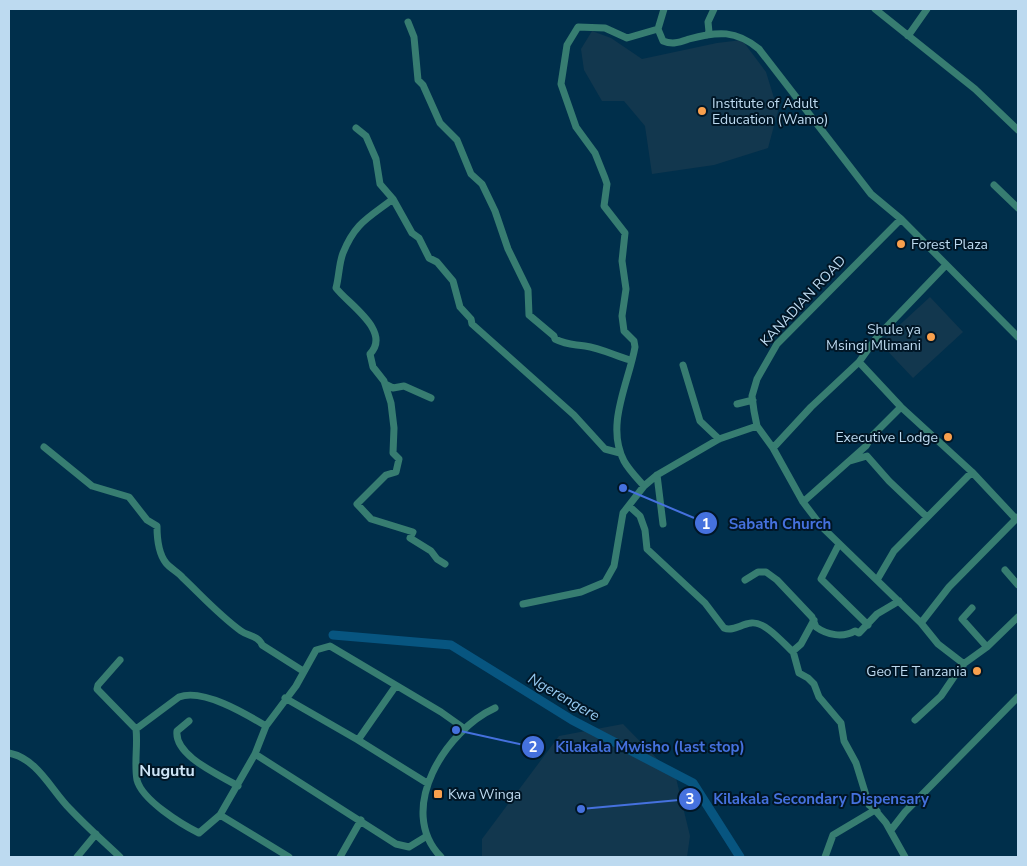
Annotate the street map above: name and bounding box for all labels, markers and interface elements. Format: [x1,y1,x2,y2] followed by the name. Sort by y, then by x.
[712,94,828,129] place label: Institute of Adult Education (Wamo)
[696,105,708,117] marker: Institute of Adult Education (Wamo)
[911,235,988,254] place label: Forest Plaza
[895,238,907,250] marker: Forest Plaza
[756,251,850,351] street label: KANADIAN ROAD
[826,320,921,355] place label: Shule ya Msingi Mlimani
[925,331,937,343] marker: Shule ya Msingi Mlimani
[835,428,938,447] place label: Executive Lodge
[942,431,954,443] marker: Executive Lodge
[693,508,841,538] callout: Sabath Church
[701,514,711,534] text: 1
[729,514,831,534] text: Sabath Church
[866,662,967,681] place label: GeoTE Tanzania
[971,665,983,677] marker: GeoTE Tanzania
[525,668,604,726] water label: Ngerengere
[520,732,755,762] callout: Kilakala Mwisho (last stop)
[528,737,538,757] text: 2
[555,737,745,757] text: Kilakala Mwisho (last stop)
[139,760,195,782] district label: Nugutu
[678,784,938,814] callout: Kilakala Secondary Dispensary
[448,785,521,804] place label: Kwa Winga
[432,788,444,800] marker: Kwa Winga
[685,789,695,809] text: 3
[713,789,929,809] text: Kilakala Secondary Dispensary

